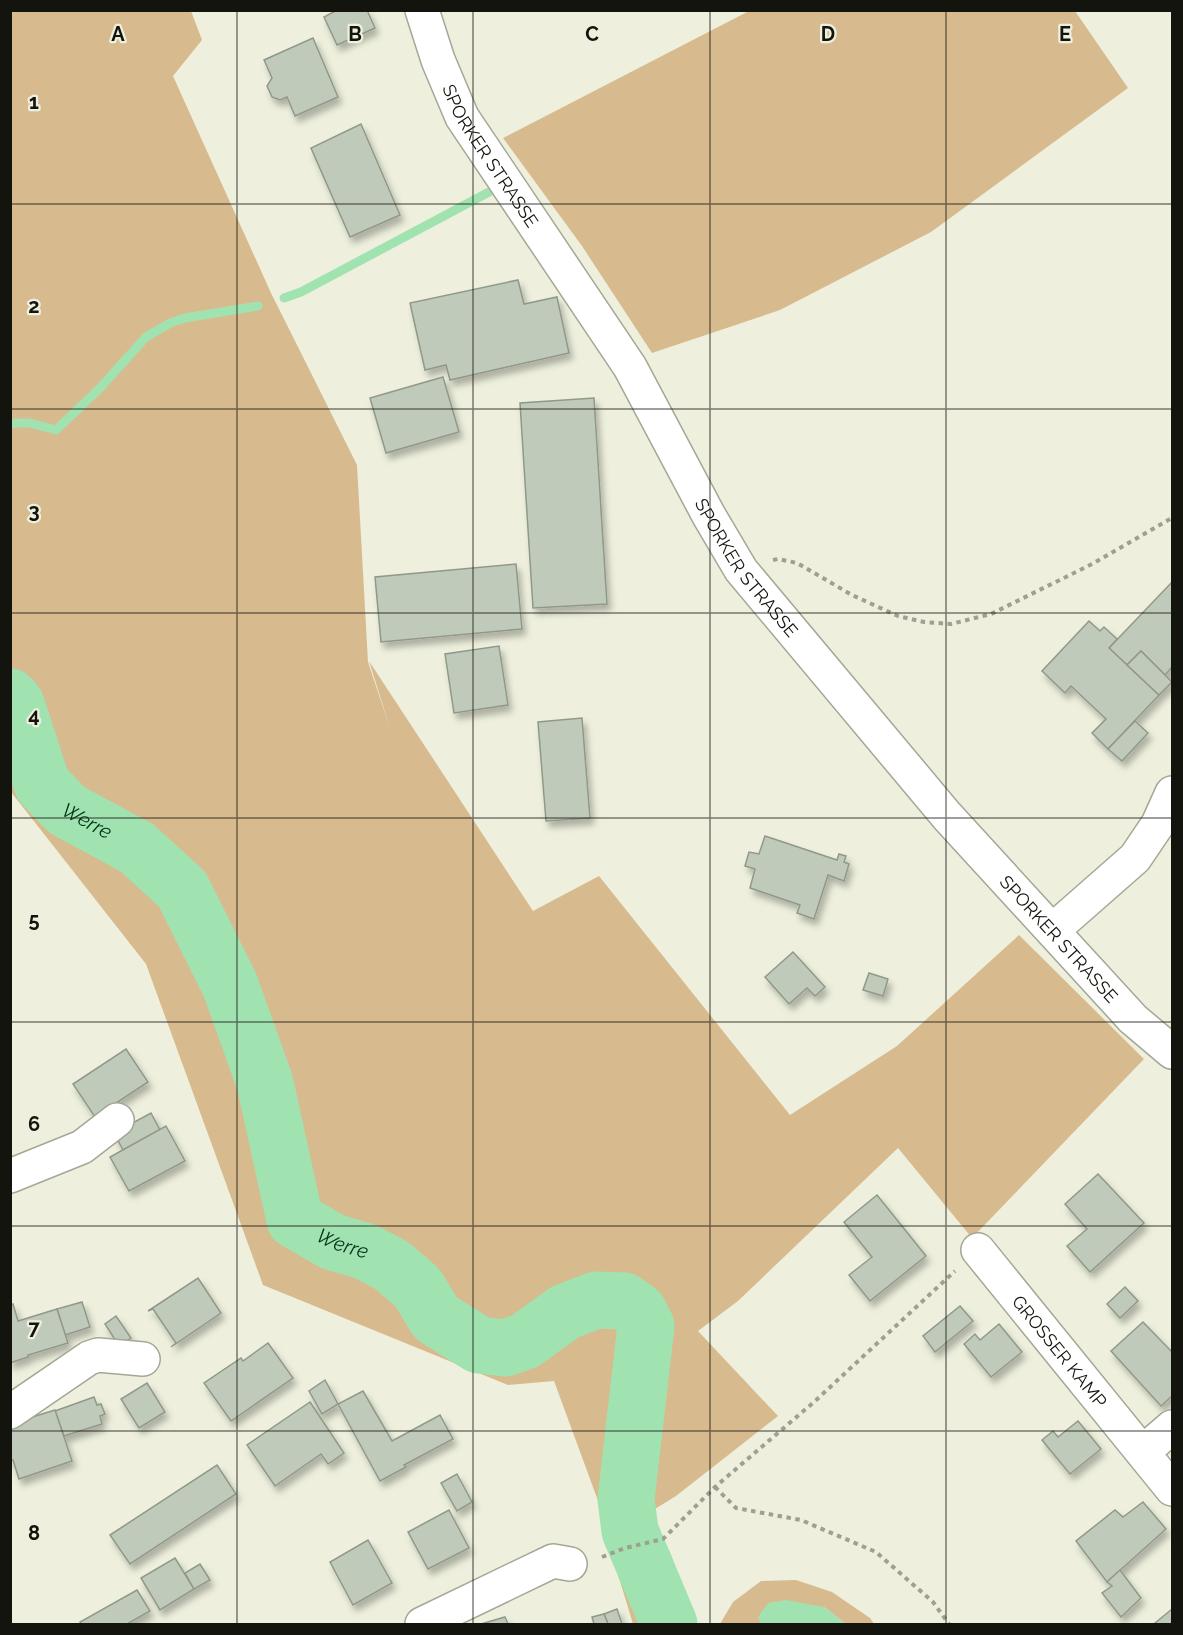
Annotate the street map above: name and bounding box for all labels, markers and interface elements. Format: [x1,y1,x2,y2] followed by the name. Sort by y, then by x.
[111,22,125,46] text: A
[348,22,362,46] text: B
[585,22,599,46] text: C
[821,22,835,46] text: D
[1059,22,1071,46] text: E
[439,81,543,231] street label: SPORKER STRASSE
[29,90,39,114] text: 1
[28,294,40,318] text: 2
[691,495,803,641] street label: SPORKER STRASSE
[28,499,40,523] text: 3
[28,703,40,727] text: 4
[58,797,116,844] water label: Werre
[996,871,1123,1006] street label: SPORKER STRASSE
[28,908,40,932] text: 5
[28,1112,40,1136] text: 6
[312,1223,372,1264] water label: Werre
[1008,1291,1112,1411] street label: GROSSER KAMP
[28,1316,40,1340] text: 7
[28,1521,40,1545] text: 8

